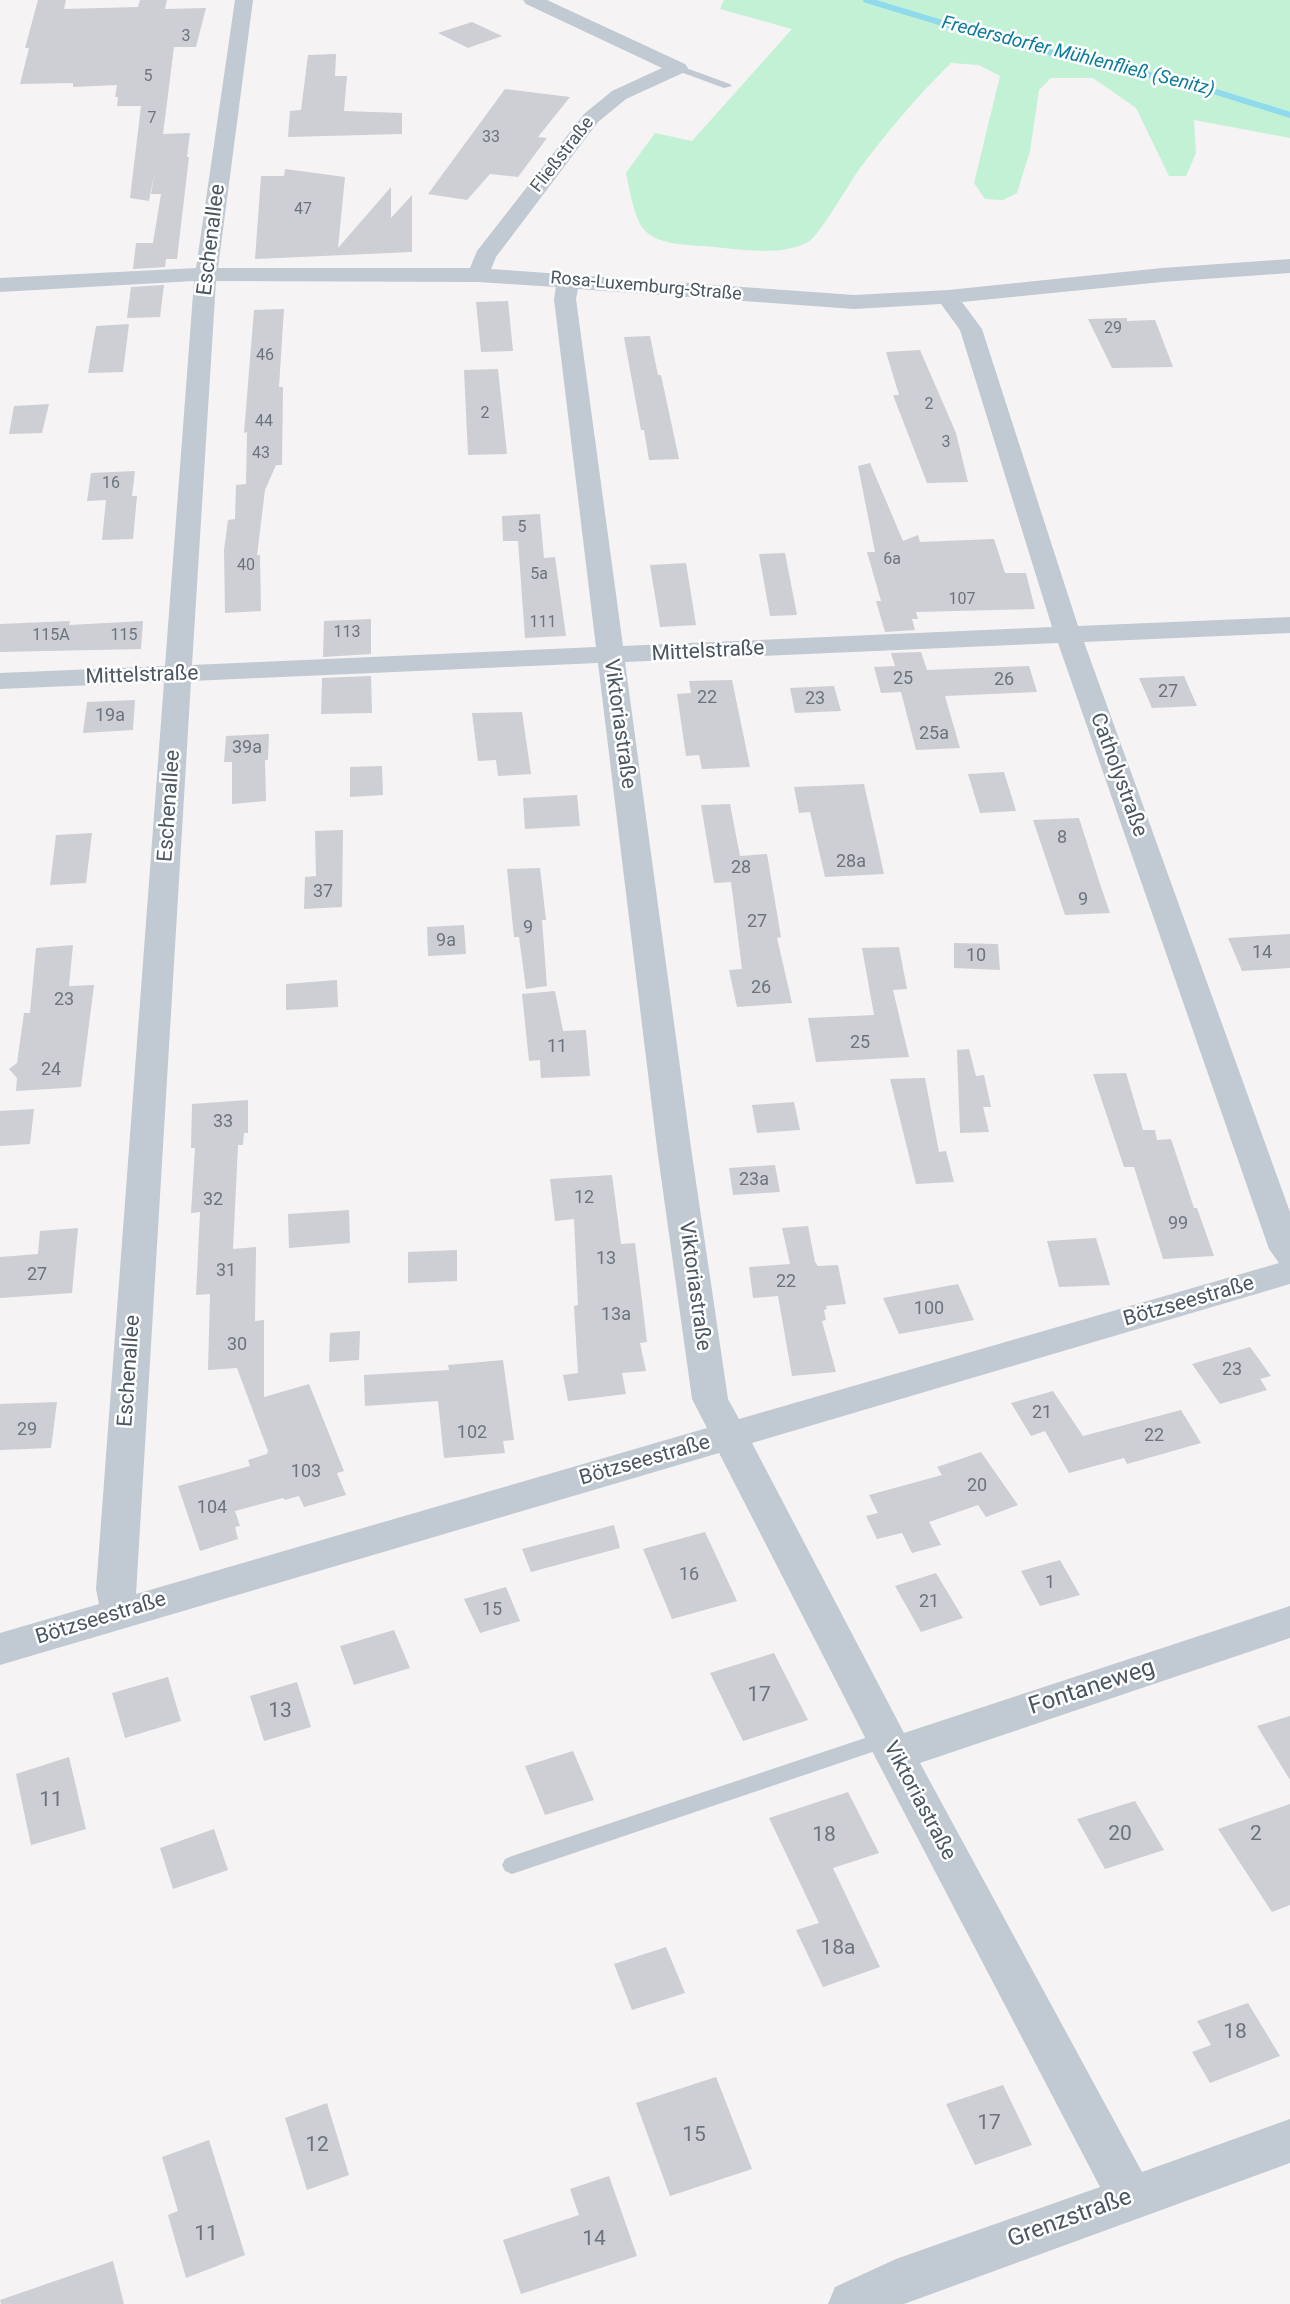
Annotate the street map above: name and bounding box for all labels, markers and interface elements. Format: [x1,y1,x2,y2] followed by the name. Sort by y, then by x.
[939,12,1217,102] water label: Fredersdorfer Mühlenfließ (Senitz)
[182,27,190,47] house number: 3
[144,67,152,87] house number: 5
[148,109,156,129] house number: 7
[527,113,599,197] street label: Fließstraße
[482,128,500,148] house number: 33
[193,183,231,297] street label: Eschenallee
[294,200,312,220] house number: 47
[549,268,743,306] street label: Rosa-Luxemburg-Straße
[1104,319,1122,339] house number: 29
[256,346,274,366] house number: 46
[925,395,933,415] house number: 2
[481,404,489,424] house number: 2
[255,412,273,432] house number: 44
[942,433,950,453] house number: 3
[252,444,270,464] house number: 43
[102,474,120,494] house number: 16
[518,518,526,538] house number: 5
[883,550,901,570] house number: 6a
[237,556,255,576] house number: 40
[530,565,548,585] house number: 5a
[949,590,975,610] house number: 107
[530,613,556,633] house number: 111
[334,623,360,643] house number: 113
[32,626,70,646] house number: 115A
[111,626,137,646] house number: 115
[651,636,765,668] street label: Mittelstraße
[597,657,641,791] street label: Viktoriastraße
[85,661,199,691] street label: Mittelstraße
[893,668,913,690] house number: 25
[994,669,1014,691] house number: 26
[1158,681,1178,703] house number: 27
[697,687,717,709] house number: 22
[805,688,825,710] house number: 23
[95,705,125,727] house number: 19a
[1084,710,1152,840] street label: Catholystraße
[919,723,949,745] house number: 25a
[232,737,262,759] house number: 39a
[154,749,186,863] street label: Eschenallee
[1057,827,1067,849] house number: 8
[836,851,866,873] house number: 28a
[731,857,751,879] house number: 28
[313,881,333,903] house number: 37
[1078,889,1088,911] house number: 9
[747,911,767,933] house number: 27
[523,917,533,939] house number: 9
[436,930,456,952] house number: 9a
[1252,942,1272,964] house number: 14
[966,945,986,967] house number: 10
[751,977,771,999] house number: 26
[54,989,74,1011] house number: 23
[850,1032,870,1054] house number: 25
[547,1036,567,1058] house number: 11
[41,1059,61,1081] house number: 24
[213,1111,233,1133] house number: 33
[739,1169,769,1191] house number: 23a
[574,1187,594,1209] house number: 12
[203,1189,223,1211] house number: 32
[1168,1213,1188,1235] house number: 99
[672,1219,716,1353] street label: Viktoriastraße
[596,1248,616,1270] house number: 13
[216,1260,236,1282] house number: 31
[27,1264,47,1286] house number: 27
[776,1271,796,1293] house number: 22
[1121,1271,1257,1333] street label: Bötzseestraße
[914,1298,944,1320] house number: 100
[601,1304,631,1326] house number: 13a
[114,1314,146,1428] street label: Eschenallee
[227,1334,247,1356] house number: 30
[1222,1359,1242,1381] house number: 23
[1032,1402,1052,1424] house number: 21
[17,1419,37,1441] house number: 29
[457,1422,487,1444] house number: 102
[1144,1425,1164,1447] house number: 22
[577,1430,713,1492] street label: Bötzseestraße
[291,1461,321,1483] house number: 103
[967,1475,987,1497] house number: 20
[197,1497,227,1519] house number: 104
[679,1564,699,1586] house number: 16
[1045,1572,1055,1594] house number: 1
[33,1587,169,1651] street label: Bötzseestraße
[919,1591,939,1613] house number: 21
[482,1599,502,1621] house number: 15
[1025,1654,1159,1722] street label: Fontaneweg
[747,1683,771,1709] house number: 17
[268,1699,292,1725] house number: 13
[877,1737,961,1865] street label: Viktoriastraße
[39,1788,63,1814] house number: 11
[1108,1822,1132,1848] house number: 20
[1250,1822,1262,1848] house number: 2
[812,1823,836,1849] house number: 18
[820,1936,856,1962] house number: 18a
[1223,2020,1247,2046] house number: 18
[977,2111,1001,2137] house number: 17
[682,2123,706,2149] house number: 15
[305,2133,329,2159] house number: 12
[1004,2183,1136,2255] street label: Grenzstraße
[194,2222,218,2248] house number: 11
[582,2227,606,2253] house number: 14

